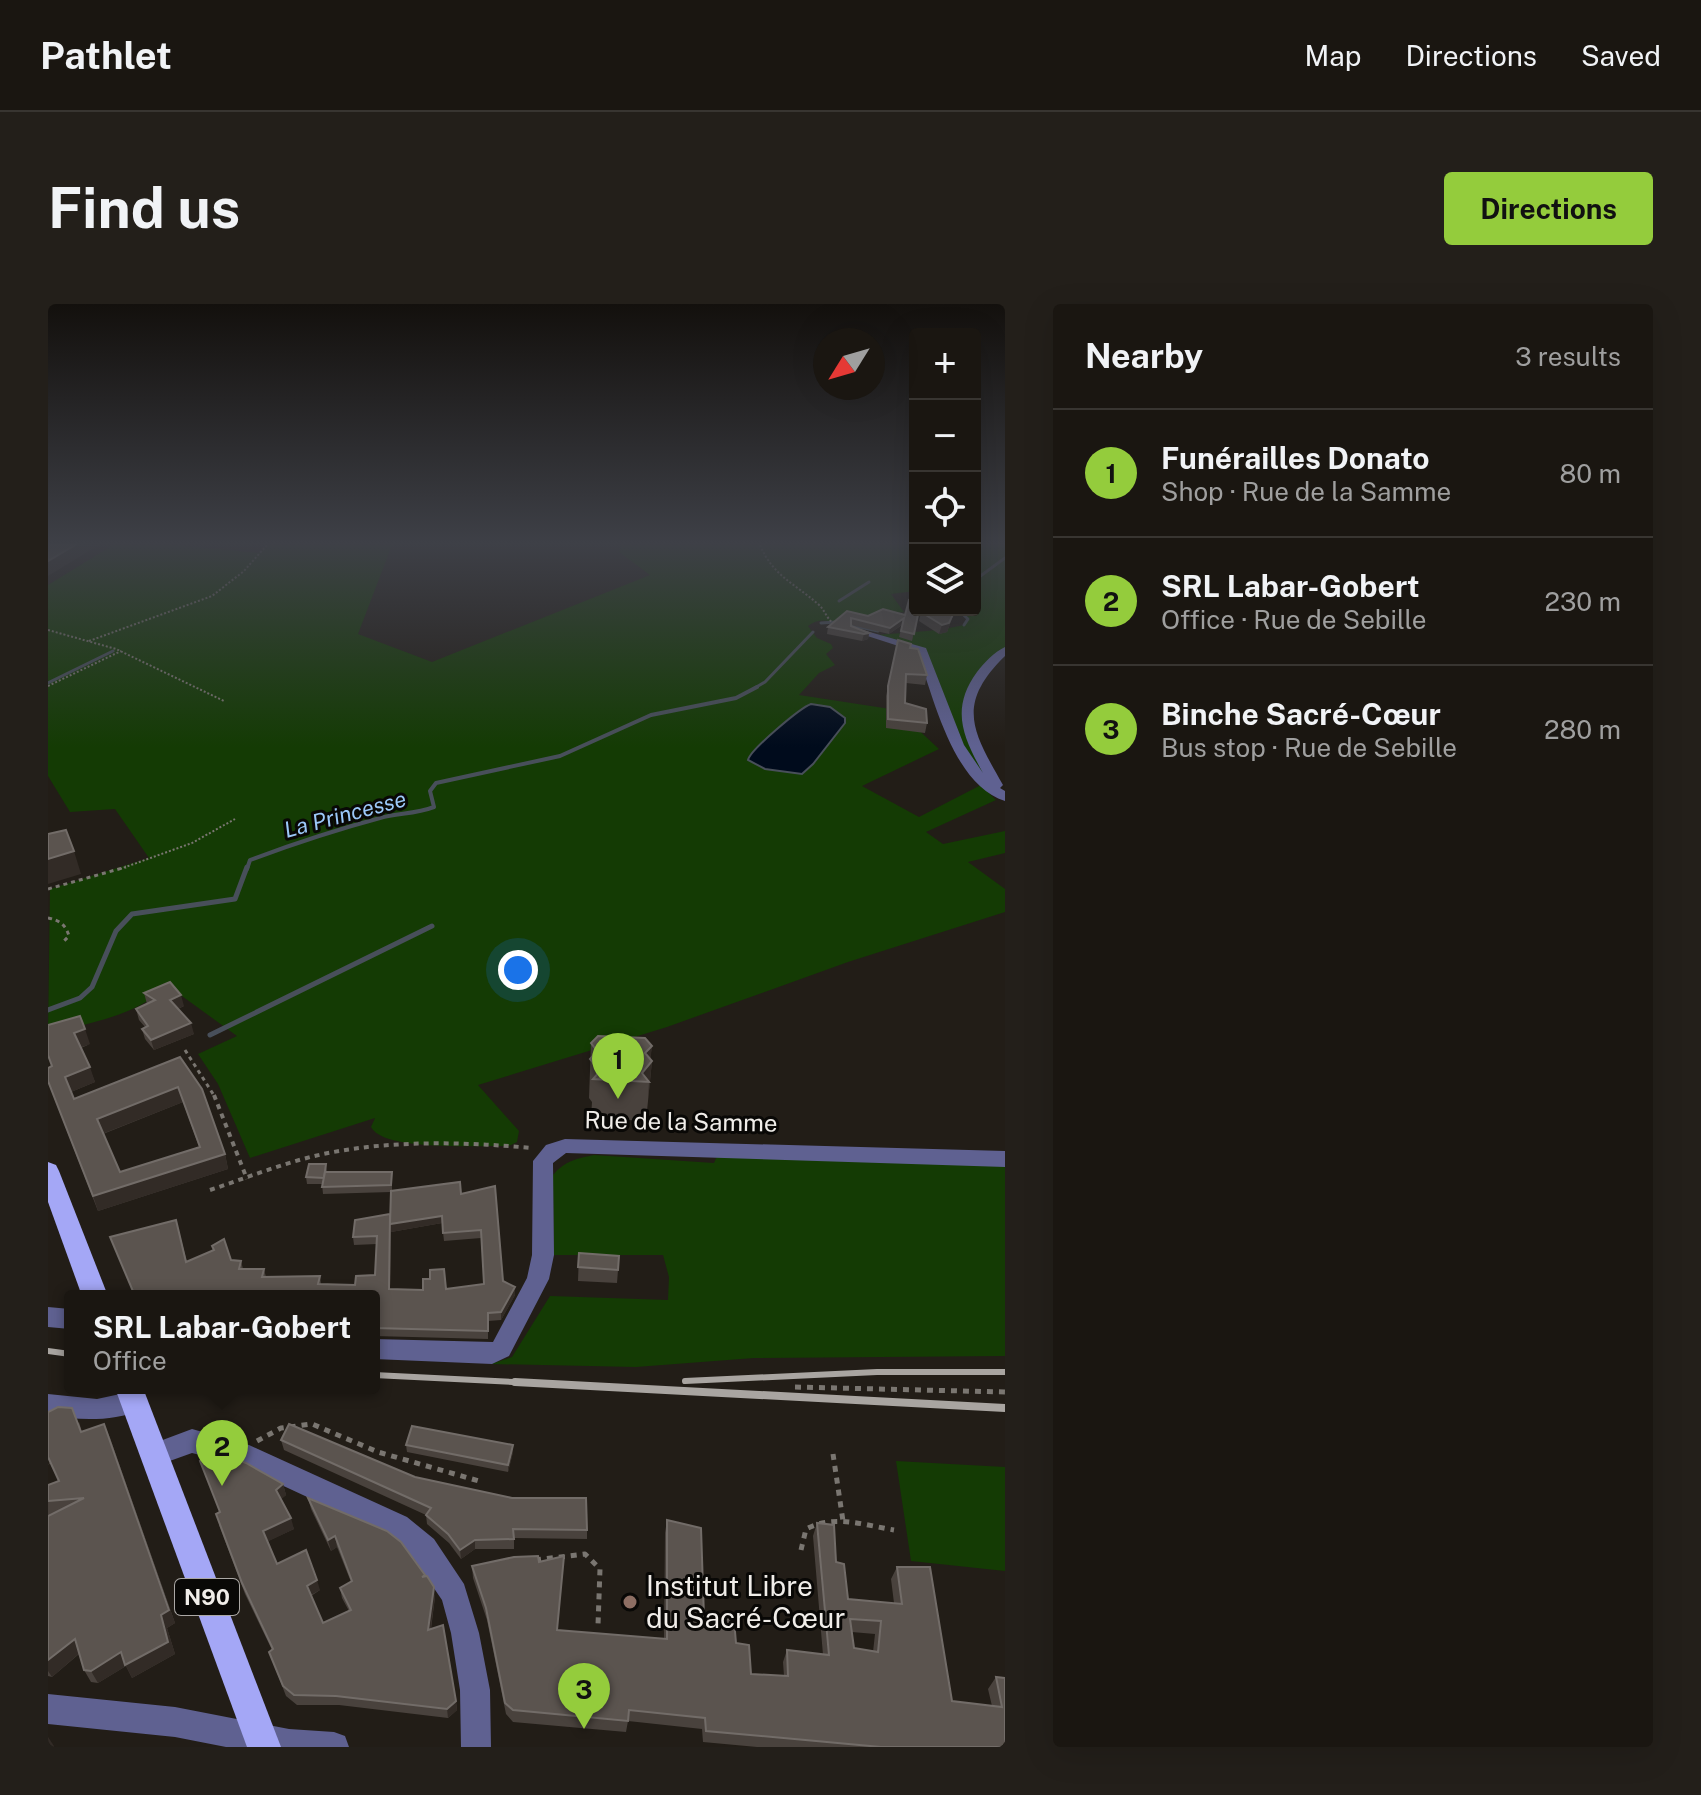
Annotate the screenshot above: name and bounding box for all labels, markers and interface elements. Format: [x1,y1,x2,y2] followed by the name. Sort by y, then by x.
[40,33,172,78] text: Pathlet
[1305,39,1361,72] text: Map
[1405,39,1537,72] text: Directions
[1581,39,1661,72] text: Saved
[1444,172,1653,245] button: Directions
[48,175,240,241] text: Find us
[813,328,885,400] north arrow
[909,328,981,616] map controls
[909,328,981,400] button: +
[1085,336,1203,376] text: Nearby
[1515,341,1621,372] text: 3 results
[909,400,981,472] button: −
[1161,440,1430,476] text: Funérailles Donato
[1105,458,1117,489] text: 1
[1560,458,1621,489] text: 80 m
[909,472,981,544] button: locate
[1161,476,1451,507] text: Shop · Rue de la Samme
[909,544,981,616] button: layers
[1161,568,1420,604] text: SRL Labar-Gobert
[1103,586,1119,617] text: 2
[1545,586,1621,617] text: 230 m
[1161,604,1426,635] text: Office · Rue de Sebille
[1161,696,1441,732] text: Binche Sacré-Cœur
[1102,714,1120,745] text: 3
[1544,714,1621,745] text: 280 m
[1161,732,1457,763] text: Bus stop · Rue de Sebille
[281,785,409,843] water label: La Princesse
[498,950,538,990] your location
[592,1033,644,1099] pin: 1
[584,1105,778,1137] street label: Rue de la Samme
[64,1290,380,1394] popup
[93,1309,351,1345] text: SRL Labar-Gobert
[93,1345,167,1376] text: Office
[196,1420,248,1486] pin: 2
[646,1569,846,1634] place label: Institut Libre du Sacré-Cœur
[175,1579,239,1615] road number: N90
[621,1593,639,1611] marker: Institut Libre du Sacré-Cœur
[558,1663,610,1729] pin: 3

